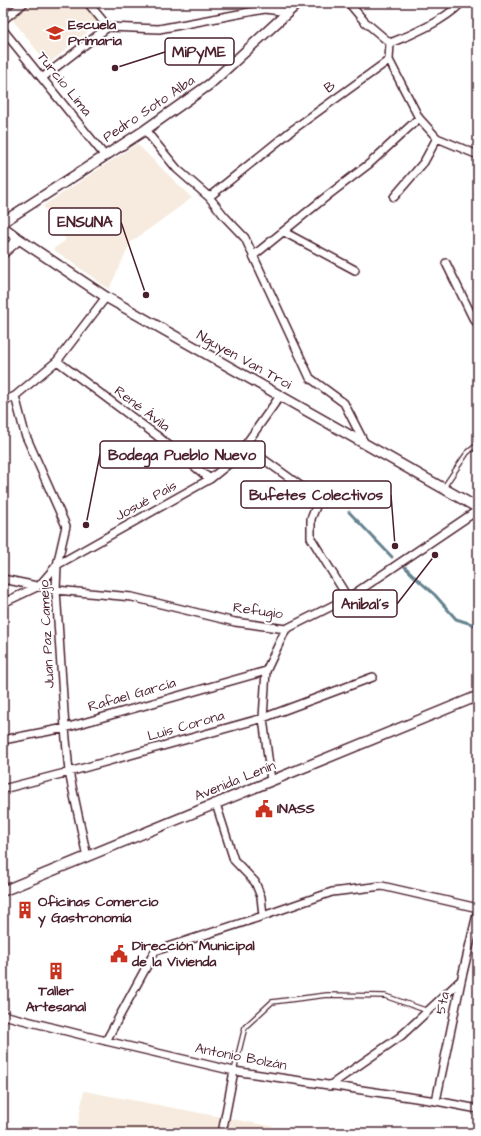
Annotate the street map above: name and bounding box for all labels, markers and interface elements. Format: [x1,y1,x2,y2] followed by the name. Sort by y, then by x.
[68,15,123,51] place label: Escuela Primaria
[45,23,65,43] school or university icon: Escuela Primaria
[165,38,234,65] callout: MiPyME
[172,42,226,64] text: MiPyME
[32,47,96,121] street label: Turcio Lima
[99,71,199,147] street label: Pedro Soto Alba
[320,76,340,98] street label: B
[49,208,121,235] callout: ENSUNA
[57,212,113,233] text: ENSUNA
[193,326,295,394] street label: Nguyen Van Troi
[110,381,174,437] street label: René Ávila
[100,441,265,468] callout: Bodega Pueblo Nuevo
[108,445,257,468] text: Bodega Pueblo Nuevo
[111,476,181,526] street label: Josué País
[241,481,391,508] callout: Bufetes Colectivos
[249,485,384,506] text: Bufetes Colectivos
[34,579,60,689] street label: Juan Paz Camejo
[333,590,397,617] callout: Anibal´s
[341,594,389,615] text: Anibal´s
[232,598,284,624] street label: Refugio
[86,673,178,717] street label: Rafael García
[145,705,227,747] street label: Luis Corona
[191,756,279,806] street label: Avenida Lenín
[254,799,274,819] public building icon: INASS
[277,799,315,819] place label: INASS
[38,892,159,928] place label: Oficinas Comercio y Gastronomía
[15,900,35,920] building icon: Oficinas Comercio y Gastronomía
[131,936,256,972] place label: Dirección Municipal de la Vivienda
[109,944,129,964] public building icon: Dirección Municipal de la Vivienda
[46,961,66,981] building icon: Taller Artesanal
[26,981,87,1017] place label: Taller Artesanal
[431,990,455,1016] street label: 5ta
[193,1038,289,1076] street label: Antonio Bolzán

